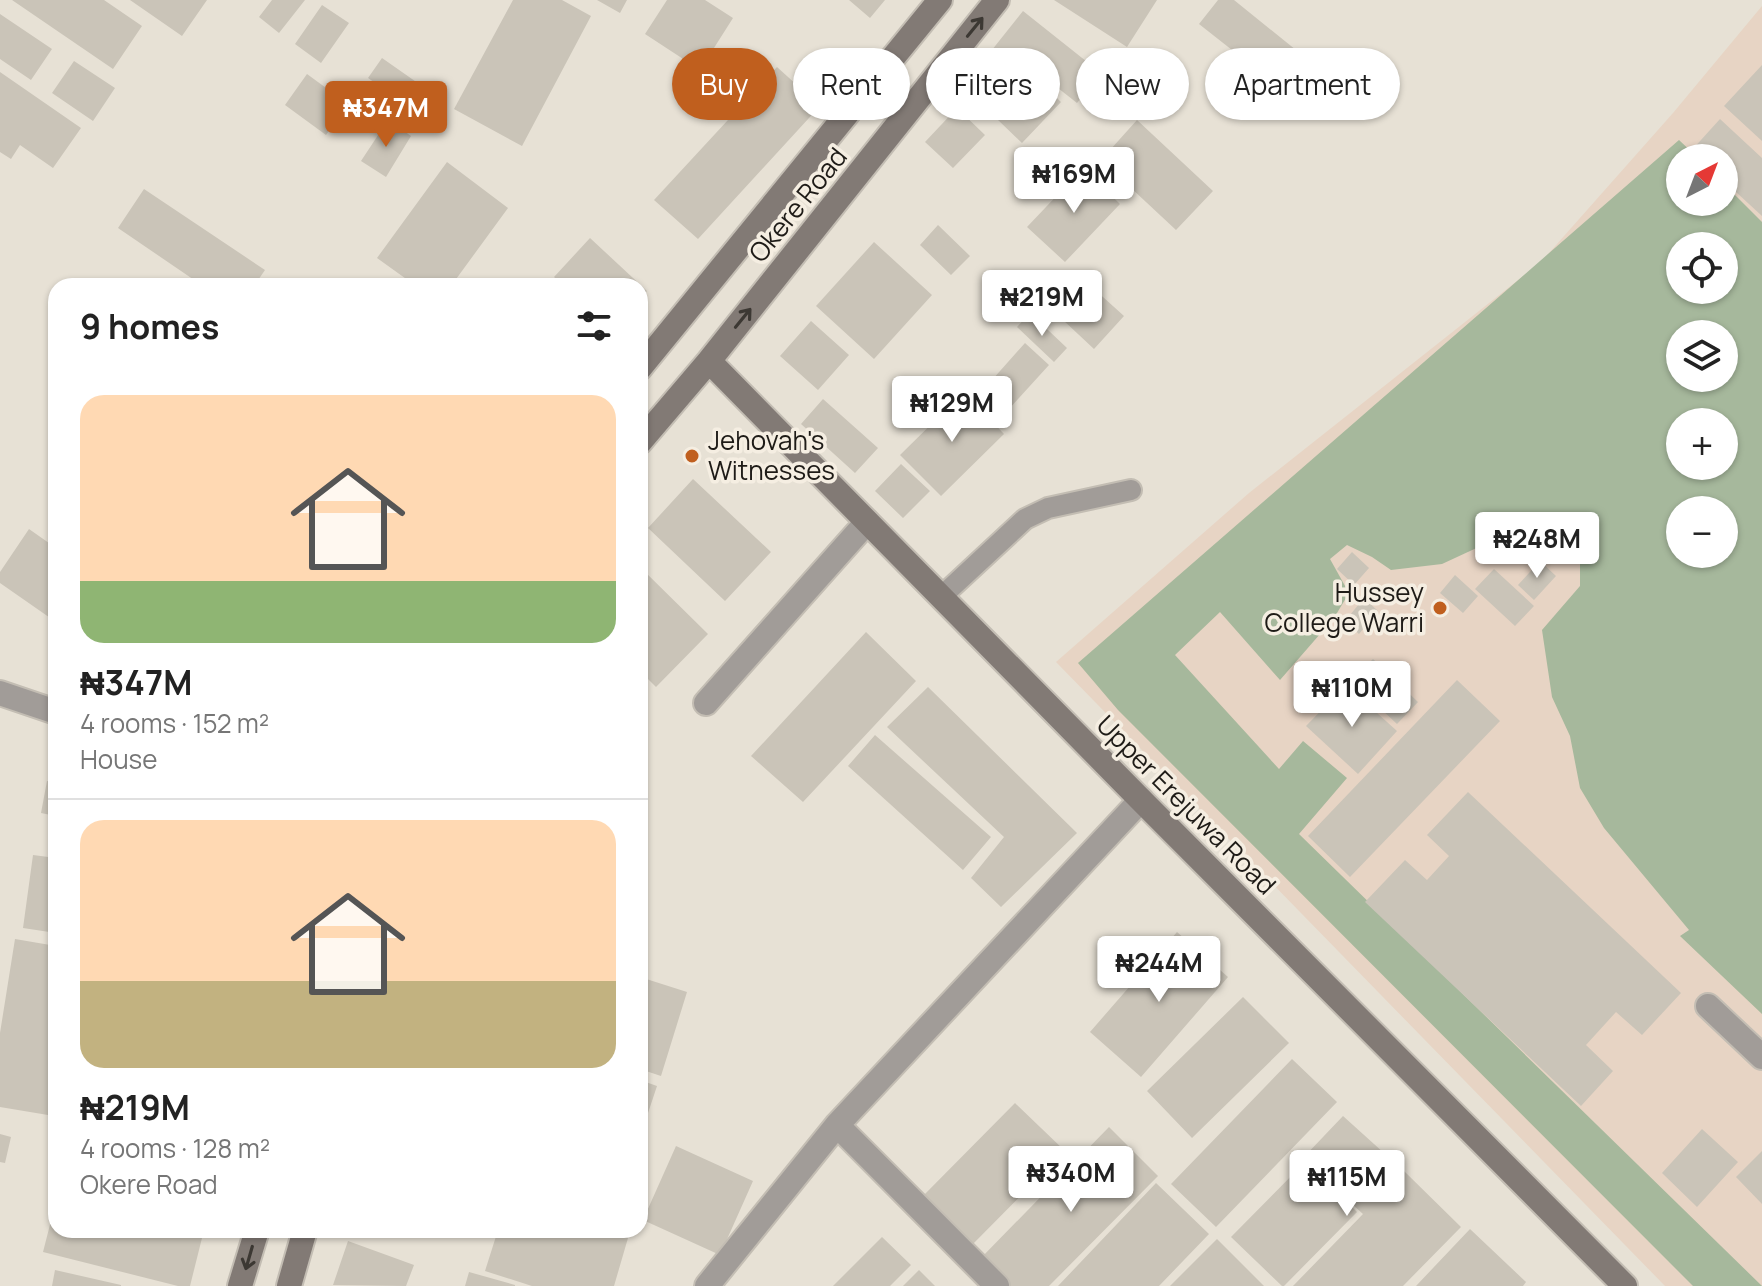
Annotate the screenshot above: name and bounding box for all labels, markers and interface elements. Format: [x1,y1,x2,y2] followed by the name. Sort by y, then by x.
[966,17,984,38] one-way arrow
[672,48,777,120] chip: Buy
[793,48,910,120] chip: Rent
[926,48,1060,120] chip: Filters
[1076,48,1189,120] chip: New
[1205,48,1400,120] chip: Apartment
[330,81,442,149] pin: ₦347M
[343,89,429,125] text: ₦347M
[740,140,855,269] street label: Okere Road
[1666,144,1738,216] north arrow
[1666,144,1738,568] map controls
[1018,147,1130,215] pin: ₦169M
[1032,155,1116,191] text: ₦169M
[1666,232,1738,304] button: locate
[986,270,1098,338] pin: ₦219M
[1000,278,1084,314] text: ₦219M
[80,303,219,349] text: 9 homes
[572,304,616,348] icon: filters
[735,308,752,329] one-way arrow
[1666,320,1738,392] button: layers
[896,376,1008,444] pin: ₦129M
[910,384,994,420] text: ₦129M
[1666,408,1738,480] button: +
[708,422,835,488] place label: Jehovah's Witnesses
[276,447,420,591] icon: home
[683,447,701,465] marker: Jehovah's Witnesses
[1666,496,1738,568] button: −
[1481,512,1593,580] pin: ₦248M
[1493,520,1581,556] text: ₦248M
[1264,574,1424,640] place label: Hussey College Warri
[1431,599,1449,617] marker: Hussey College Warri
[80,659,192,705] text: ₦347M
[1296,661,1408,729] pin: ₦110M
[1312,669,1392,705] text: ₦110M
[80,705,269,741] text: 4 rooms · 152 m²
[1089,707,1284,902] street label: Upper Erejuwa Road
[80,741,157,777] text: House
[276,872,420,1016] icon: home
[1103,936,1215,1004] pin: ₦244M
[1115,944,1203,980] text: ₦244M
[80,1084,190,1130] text: ₦219M
[80,1130,270,1166] text: 4 rooms · 128 m²
[1015,1146,1127,1214] pin: ₦340M
[1291,1150,1403,1218] pin: ₦115M
[1026,1154,1116,1190] text: ₦340M
[1307,1158,1387,1194] text: ₦115M
[80,1166,218,1202] text: Okere Road
[240,1245,255,1270] one-way arrow

